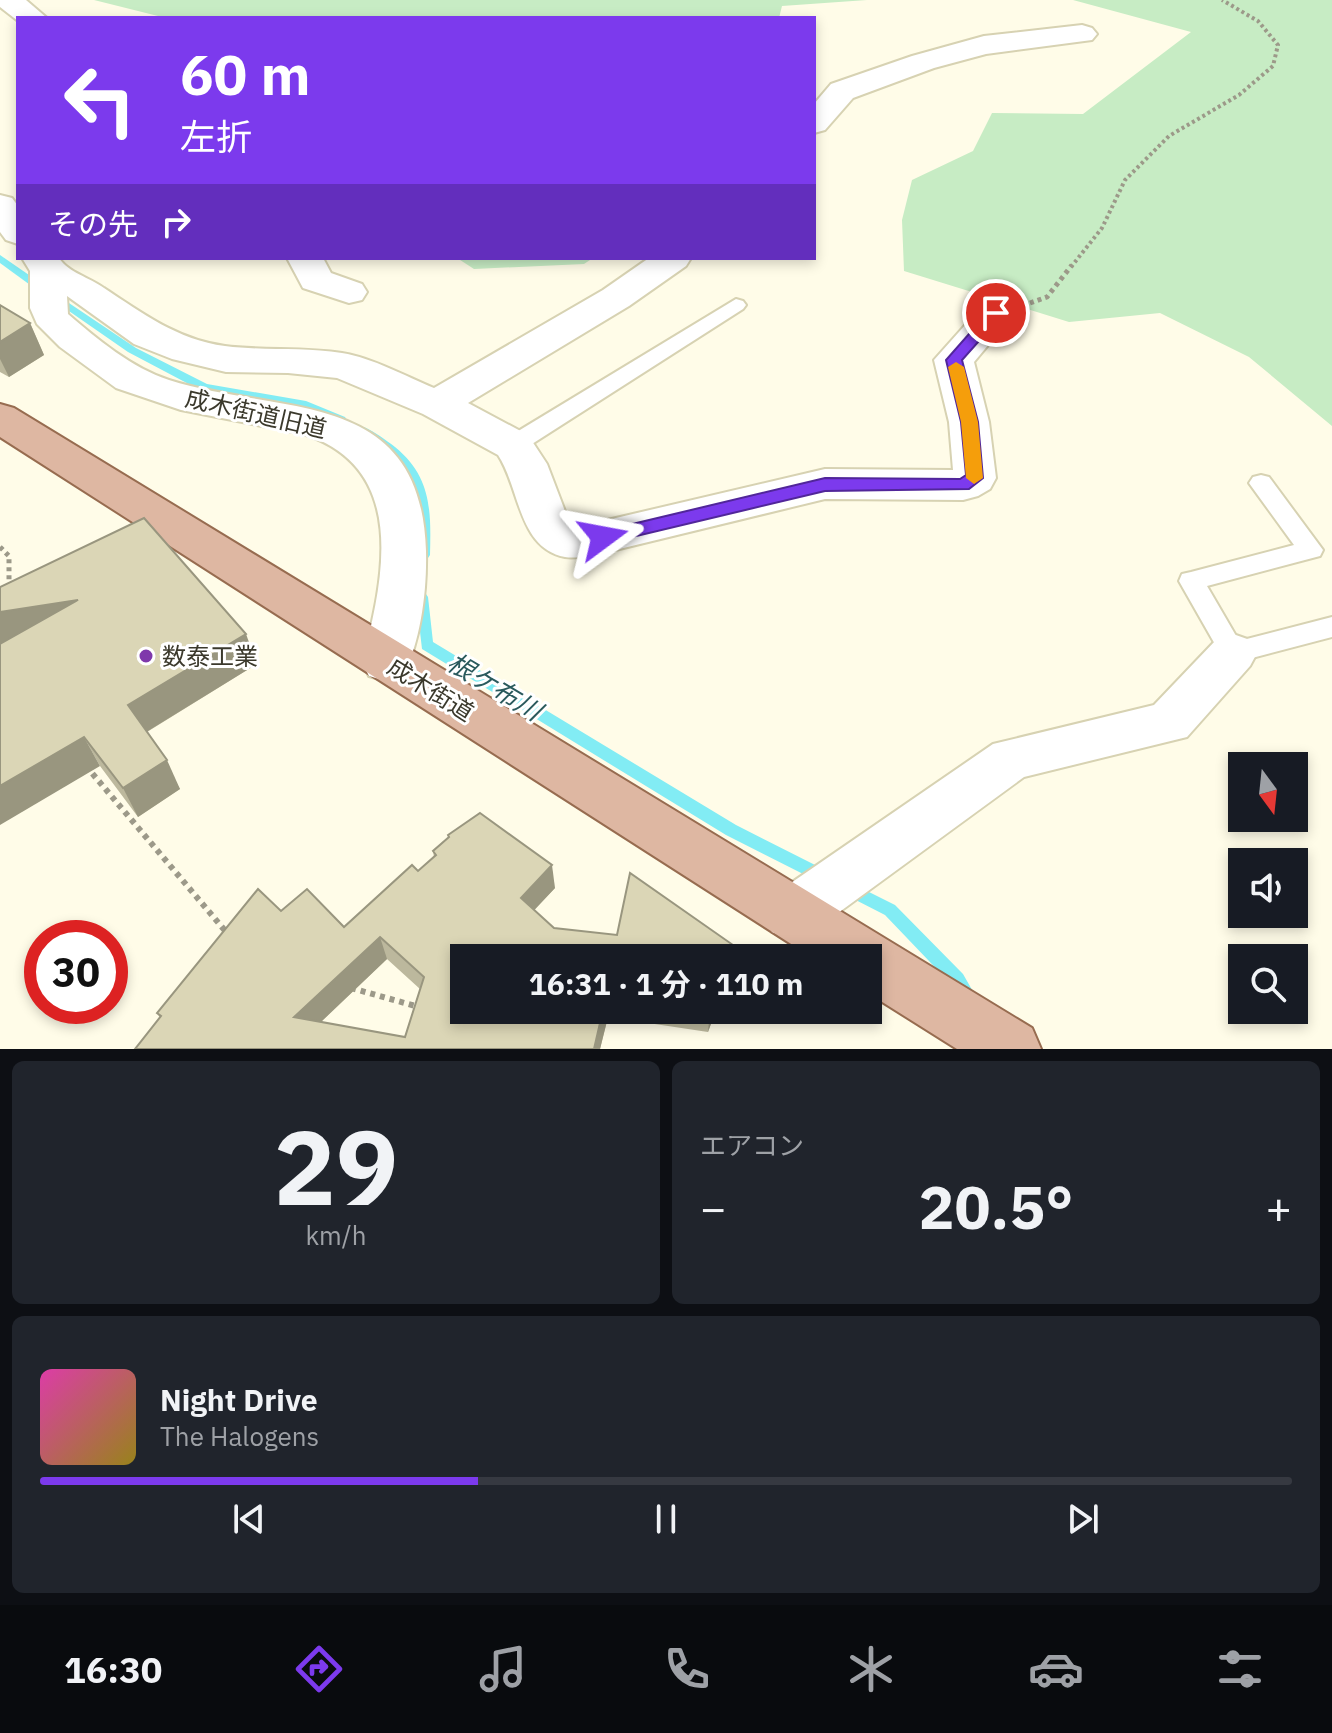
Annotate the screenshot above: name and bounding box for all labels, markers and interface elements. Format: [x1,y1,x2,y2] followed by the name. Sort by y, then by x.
[180,38,310,110] text: 60 m
[48,48,152,152] icon: left
[180,113,252,160] text: 左折
[154,200,198,244] icon: right
[48,204,138,243] text: その先
[962,279,1030,347] pin
[974,291,1018,335] icon: arrive
[182,381,330,445] street label: 成木街道旧道
[561,495,645,579] position arrow
[162,640,258,672] place label: 数泰工業
[442,645,551,729] water label: 根ケ布川
[137,647,155,665] marker: 数泰工業
[382,650,480,728] street label: 成木街道
[1228,752,1308,832] north arrow
[1228,752,1308,1024] map controls
[1228,848,1308,928] button: sound
[24,920,128,1024] speed limit sign: 30
[1228,944,1308,1024] button: search
[529,964,803,1003] text: 16:31 · 1 分 · 110 m
[274,1098,398,1234] text: 29
[700,1128,804,1162] text: エアコン
[919,1167,1073,1246] text: 20.5°
[700,1179,726,1236] text: −
[1266,1179,1292,1236] text: +
[305,1218,367,1252] text: km/h
[160,1380,318,1419] text: Night Drive
[160,1419,319,1453] text: The Halogens
[227,1497,271,1541] icon: previous
[644,1497,688,1541] icon: pause
[1061,1497,1105,1541] icon: next
[291,1641,347,1697] icon: directions
[475,1641,531,1697] icon: music
[659,1641,715,1697] icon: phone
[843,1641,899,1697] icon: climate
[1028,1641,1084,1697] icon: car
[1212,1641,1268,1697] icon: filters
[64,1646,162,1693] text: 16:30

